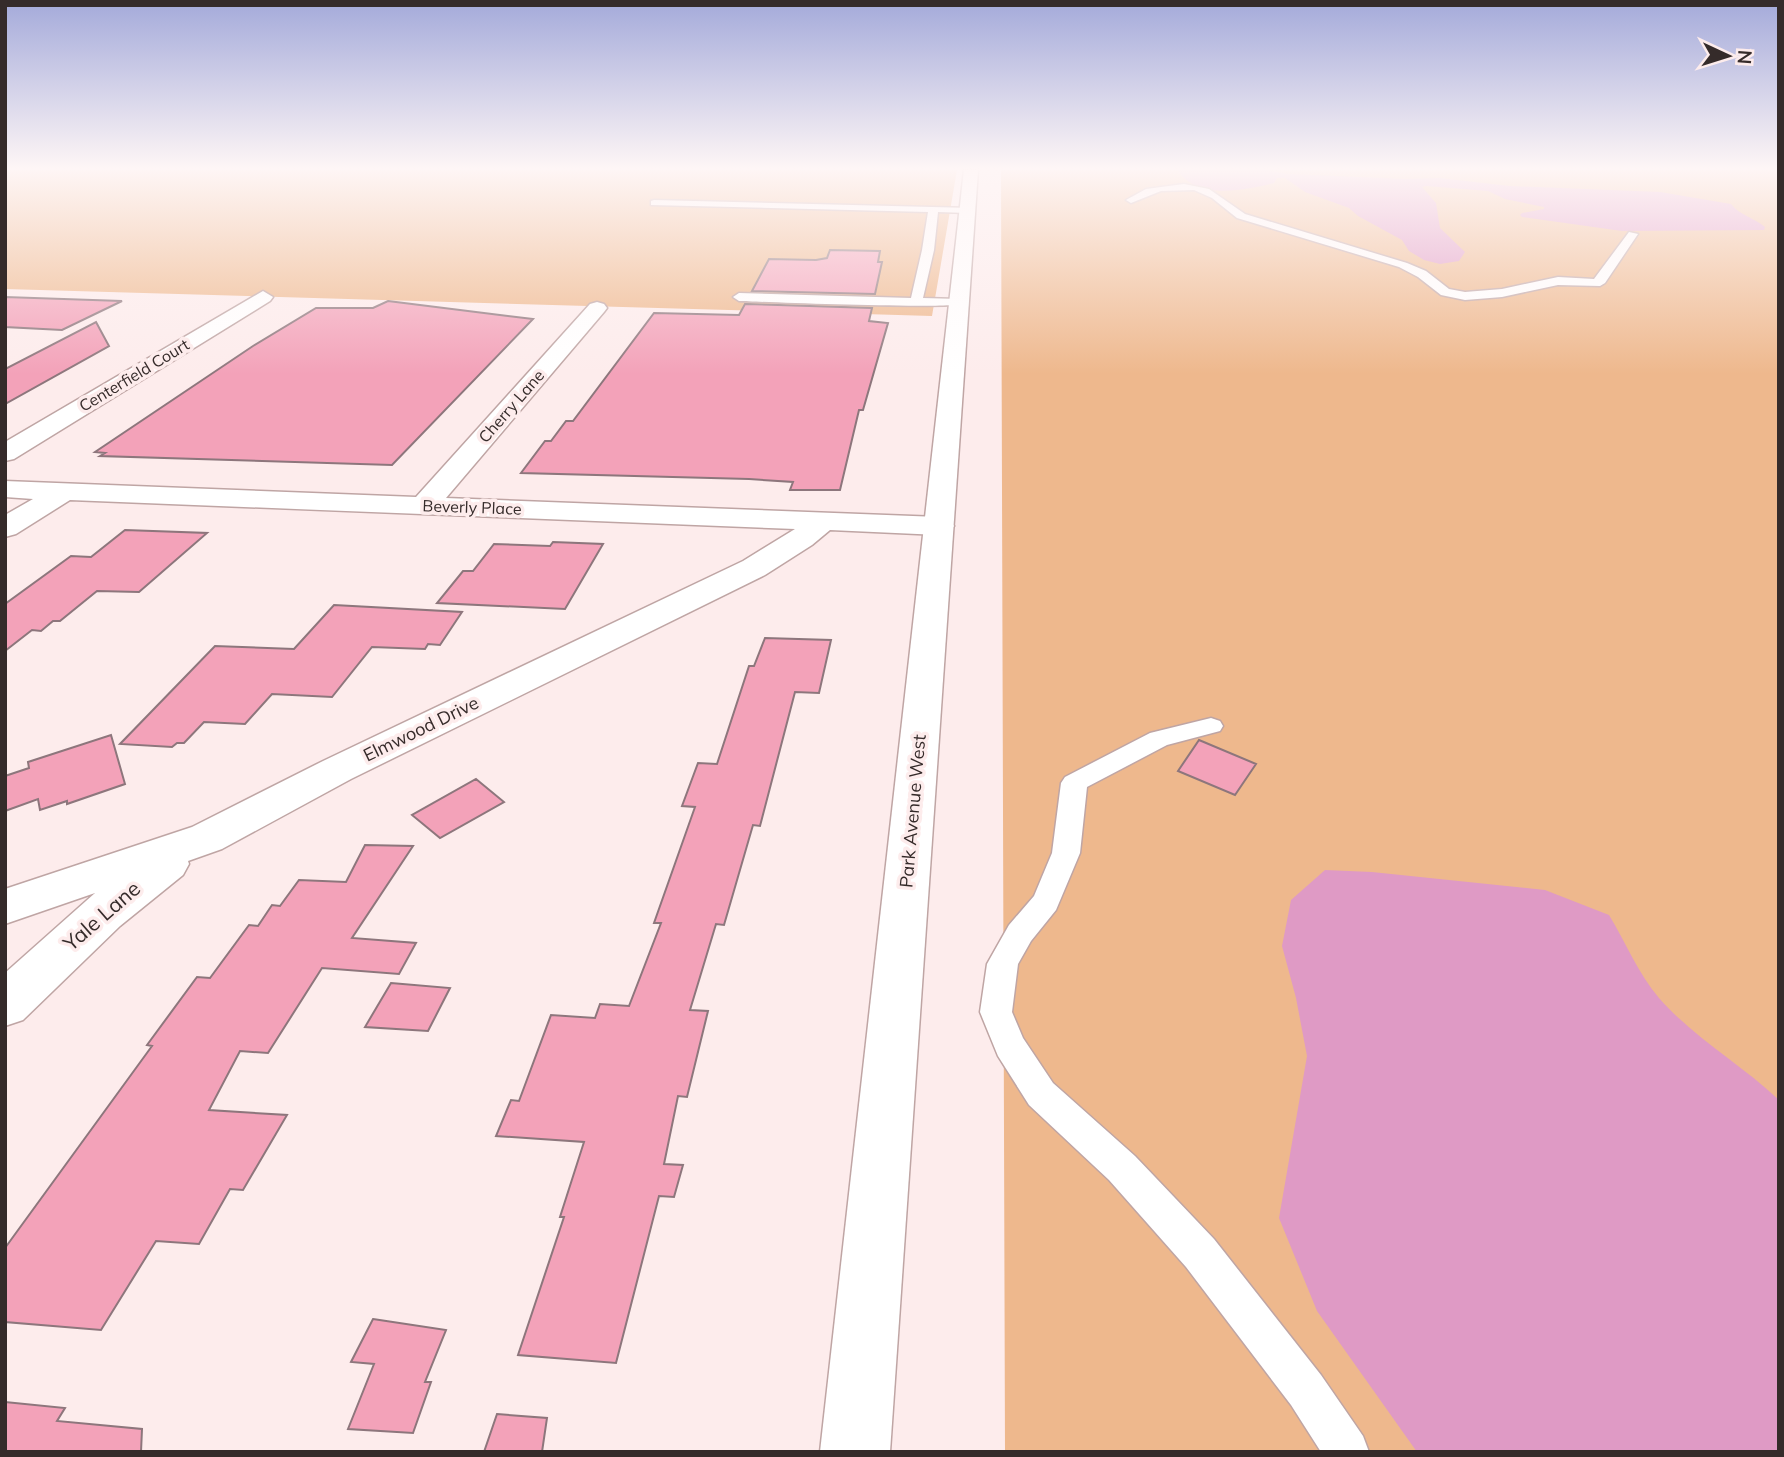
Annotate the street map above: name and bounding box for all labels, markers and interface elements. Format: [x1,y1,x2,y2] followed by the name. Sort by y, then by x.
[1693,21,1763,91] north arrow
[1732,49,1757,65] text: N
[75,334,193,416] street label: Centerfield Court
[474,365,548,447] street label: Cherry Lane
[422,495,522,519] street label: Beverly Place
[359,691,482,766] street label: Elmwood Drive
[894,733,931,889] street label: Park Avenue West
[57,875,145,956] street label: Yale Lane

